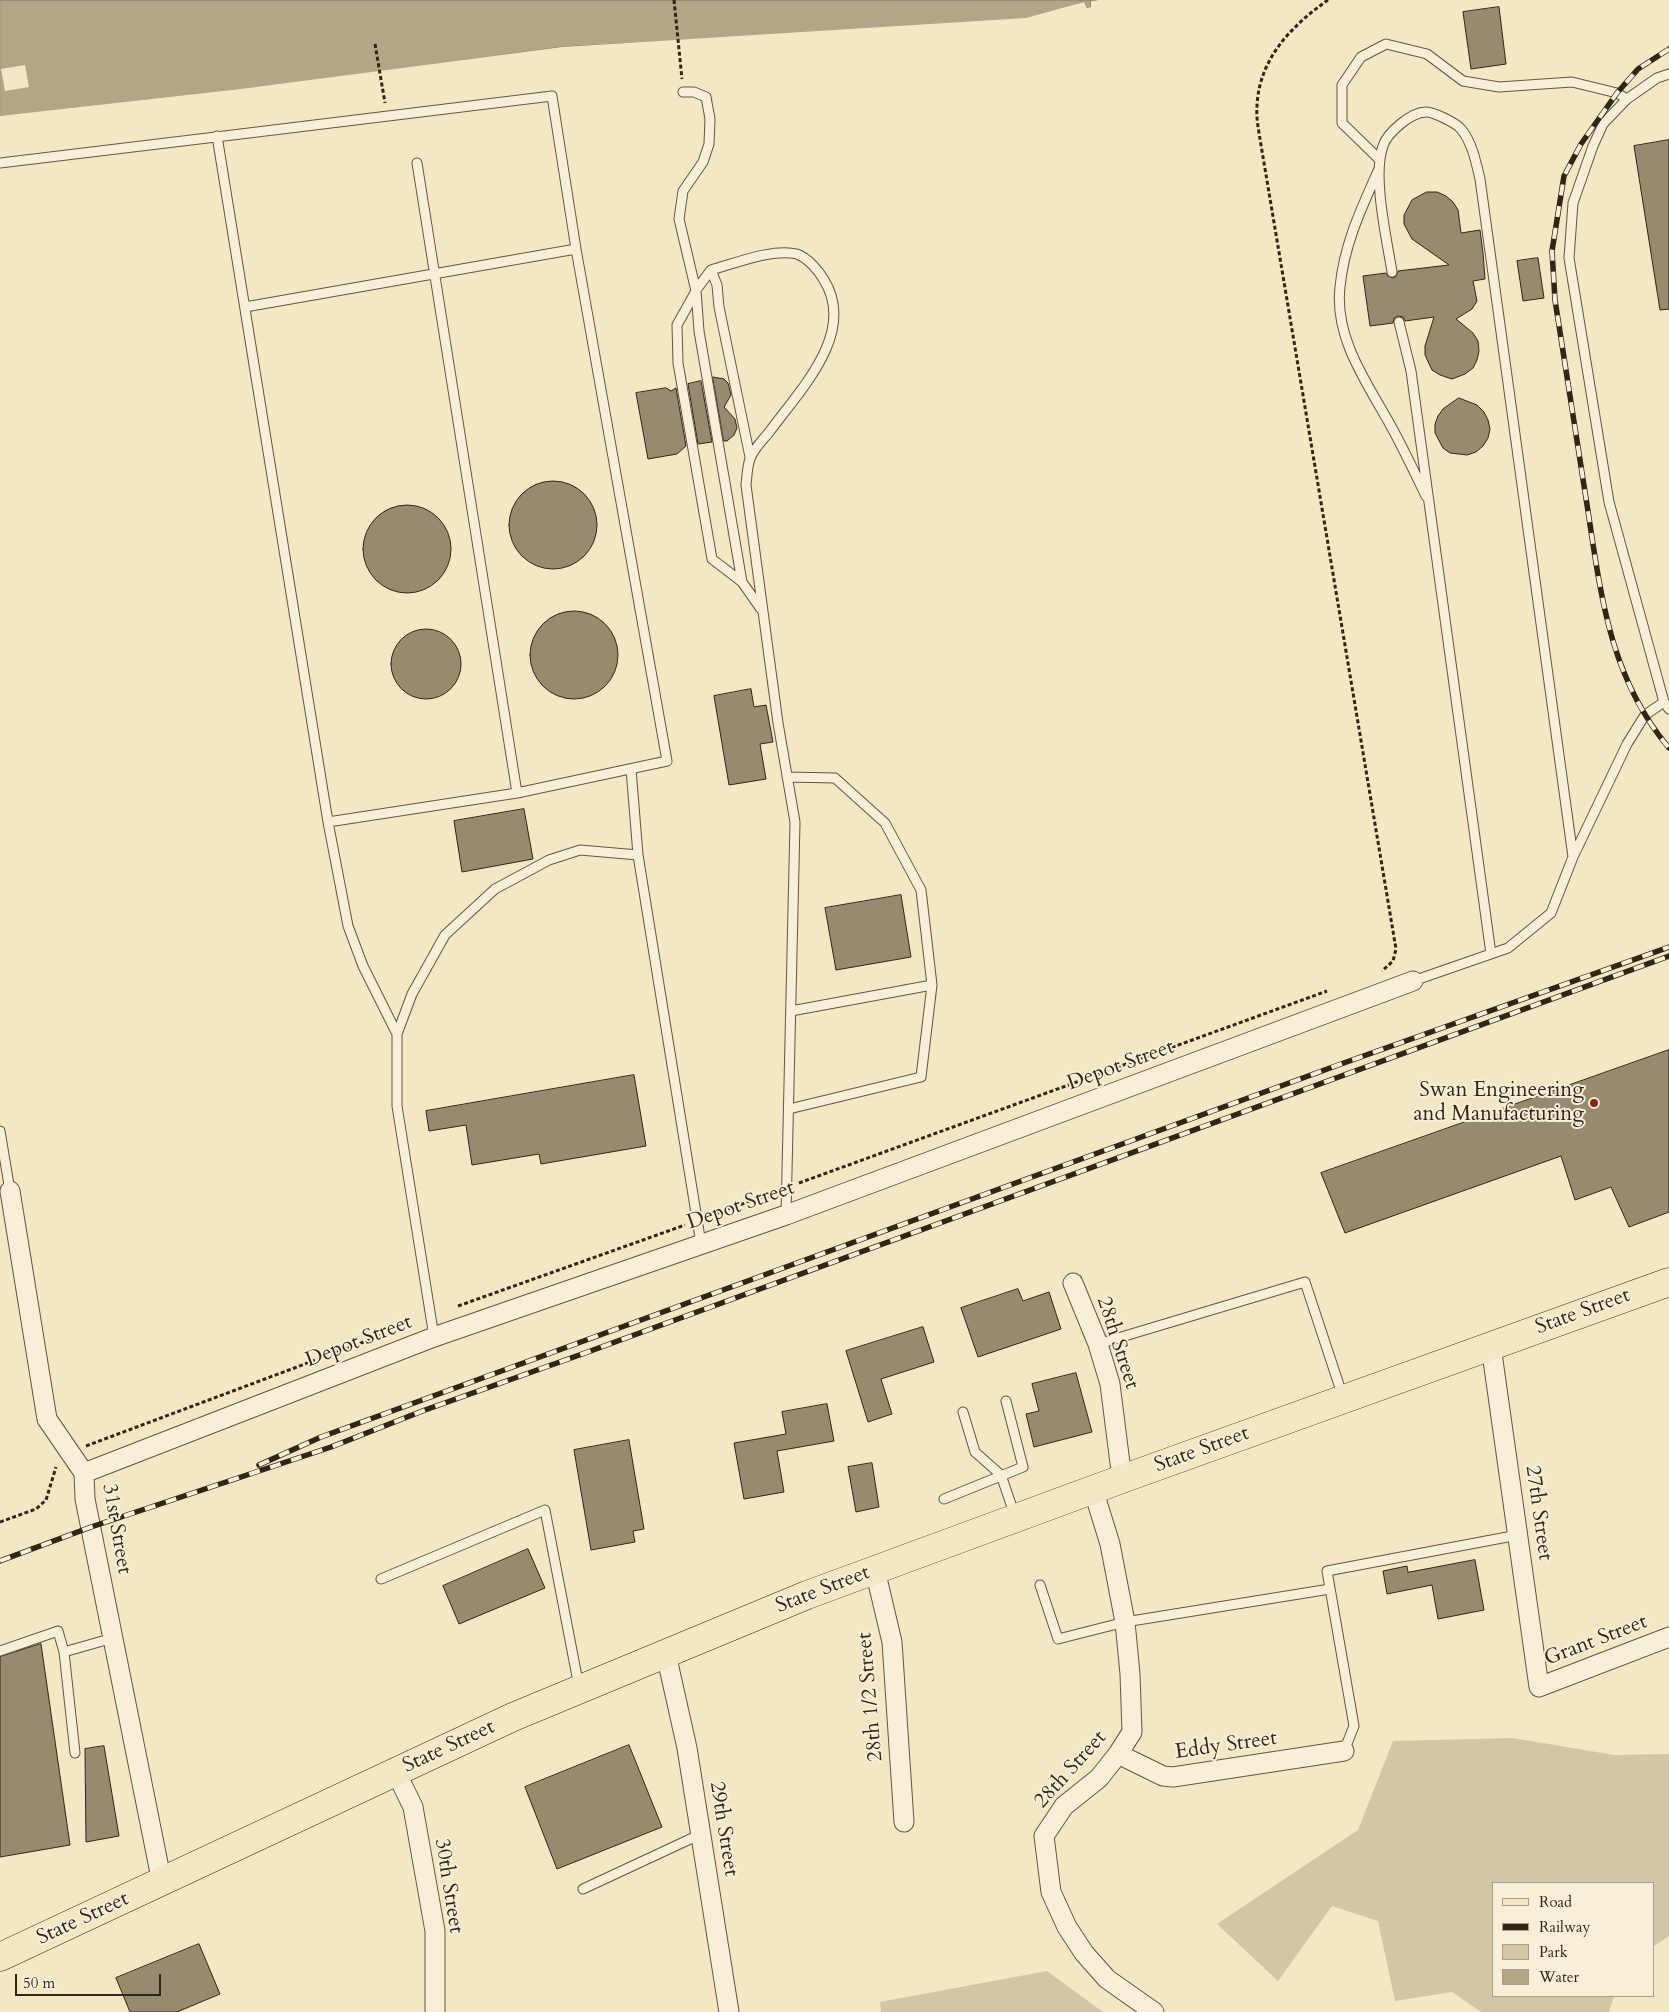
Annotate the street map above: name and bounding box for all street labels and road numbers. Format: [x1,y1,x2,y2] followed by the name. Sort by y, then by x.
[1064,1035,1178,1097] street label: Depot Street
[684,1176,798,1236] street label: Depot Street
[1532,1283,1634,1341] street label: State Street
[1090,1294,1144,1392] street label: 28th Street
[302,1310,416,1374] street label: Depot Street
[1151,1421,1253,1479] street label: State Street
[1519,1464,1557,1562] street label: 27th Street
[96,1482,136,1576] street label: 31st Street
[772,1561,874,1619] street label: State Street
[1541,1610,1651,1672] street label: Grant Street
[853,1631,889,1763] street label: 28th 1/2 Street
[399,1715,499,1779] street label: State Street
[1030,1726,1112,1814] street label: 28th Street
[1173,1726,1279,1766] street label: Eddy Street
[703,1780,743,1878] street label: 29th Street
[428,1837,468,1935] street label: 30th Street
[33,1887,133,1951] street label: State Street

